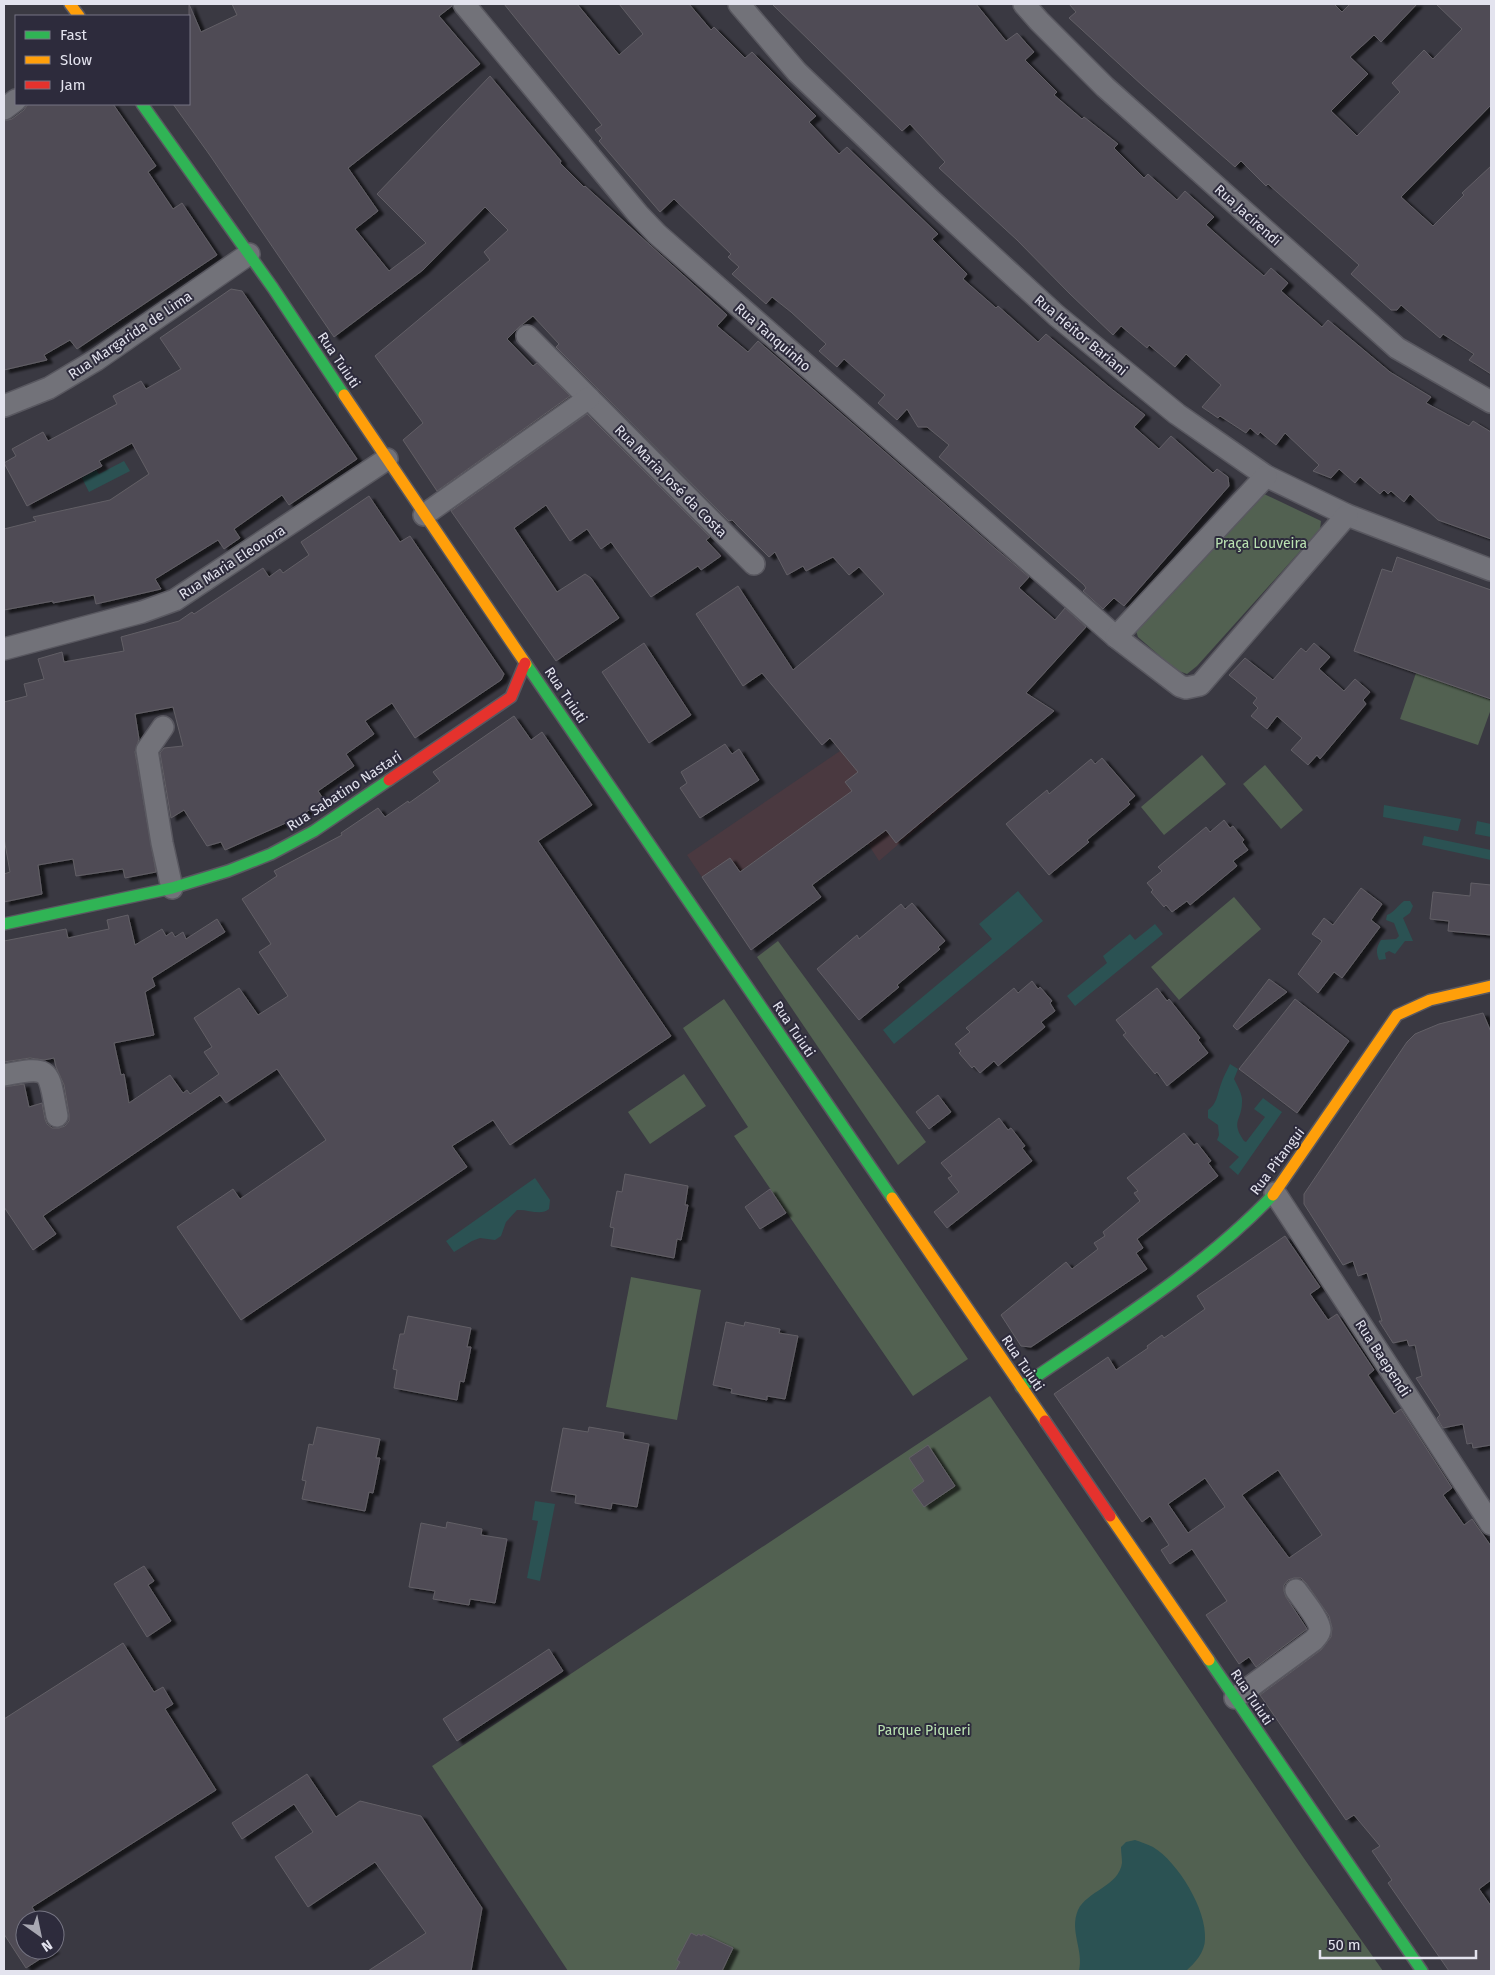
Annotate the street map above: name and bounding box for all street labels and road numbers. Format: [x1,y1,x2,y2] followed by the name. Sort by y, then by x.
[1211,181,1284,250] street label: Rua Jacirendi
[65,288,195,383] street label: Rua Margarida de Lima
[1031,291,1131,379] street label: Rua Heitor Bariani
[731,300,814,375] street label: Rua Tanquinho
[314,329,363,392] street label: Rua Tuiuti
[611,422,730,541] street label: Rua Maria José da Costa
[176,522,289,603] street label: Rua Maria Eleonora
[541,664,590,727] street label: Rua Tuiuti
[284,748,405,835] street label: Rua Sabatino Nastari
[769,998,818,1061] street label: Rua Tuiuti
[1247,1124,1308,1198] street label: Rua Pitangui
[1351,1317,1414,1400] street label: Rua Baependi
[998,1332,1047,1395] street label: Rua Tuiuti
[1227,1666,1276,1729] street label: Rua Tuiuti

